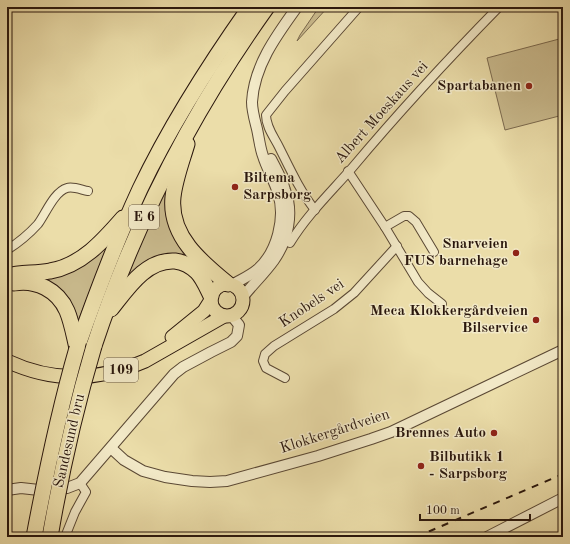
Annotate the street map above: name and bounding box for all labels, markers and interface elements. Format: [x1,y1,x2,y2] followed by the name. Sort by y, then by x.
[333,59,431,167] street label: Albert Moeskaus vei
[437,79,521,94] place label: Spartabanen
[524,81,534,91] marker: Spartabanen
[243,171,312,203] place label: Biltema Sarpsborg
[230,182,240,192] marker: Biltema Sarpsborg
[129,205,159,229] road number: E 6
[404,237,508,269] place label: Snarveien FUS barnehage
[511,248,521,258] marker: Snarveien FUS barnehage
[277,277,347,331] street label: Knobels vei
[370,304,528,336] place label: Meca Klokkergårdveien Bilservice
[531,315,541,325] marker: Meca Klokkergårdveien Bilservice
[104,358,138,382] road number: 109
[52,393,88,489] street label: Sandesund bru
[278,407,392,457] street label: Klokkergårdveien
[395,426,486,441] place label: Brennes Auto
[489,428,499,438] marker: Brennes Auto
[429,450,508,482] place label: Bilbutikk 1 - Sarpsborg
[416,461,426,471] marker: Bilbutikk 1 - Sarpsborg
[420,496,530,522] scale bar
[426,505,460,517] text: 100 m

